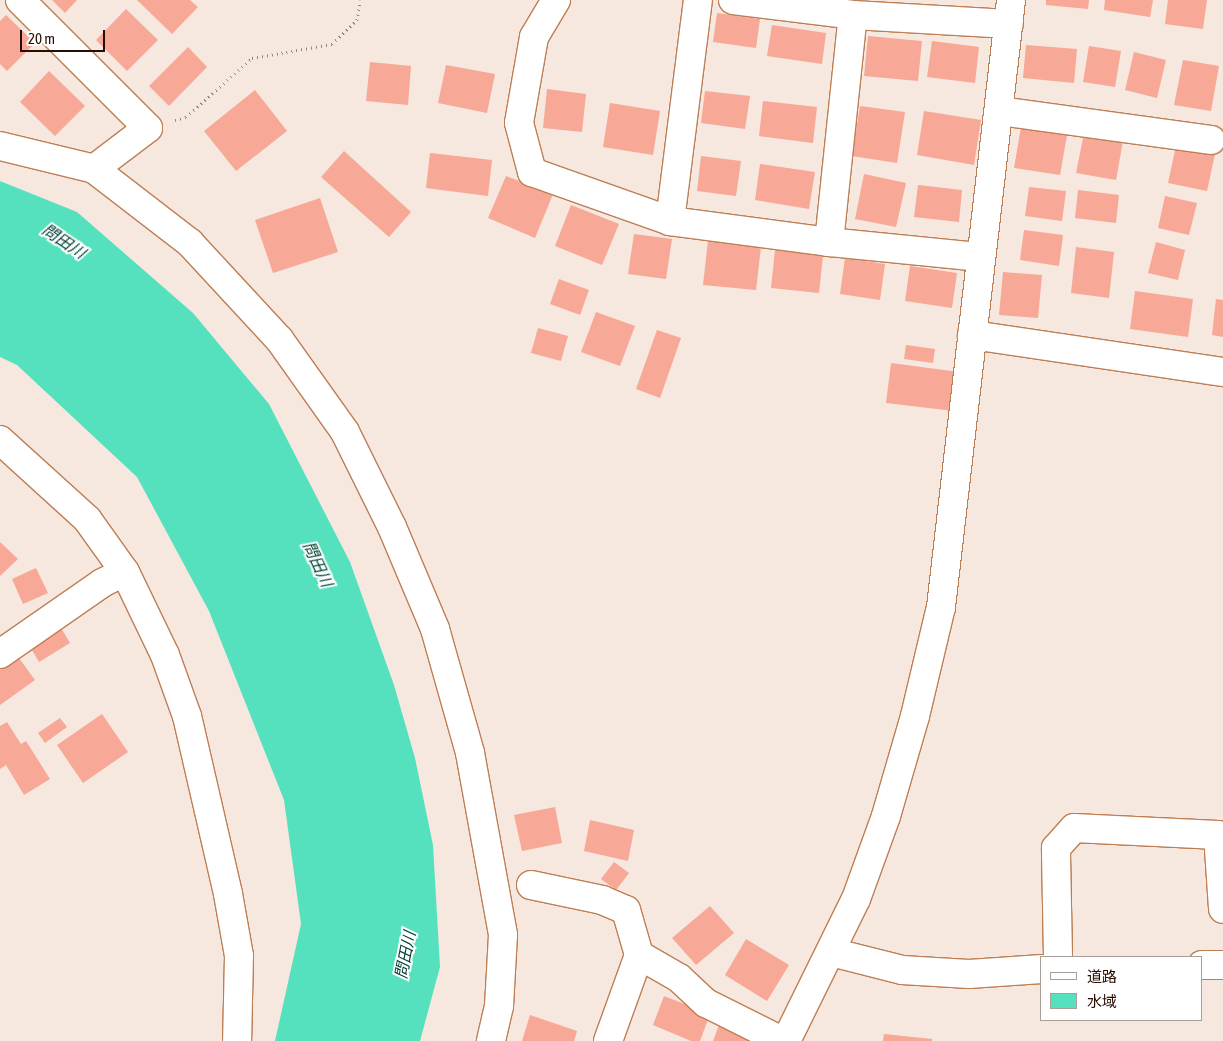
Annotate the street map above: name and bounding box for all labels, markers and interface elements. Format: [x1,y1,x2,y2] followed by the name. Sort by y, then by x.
[22,20,108,52] scale bar
[28,30,55,47] text: 20 m
[39,220,89,262] water label: 問田川
[299,538,337,590] water label: 問田川
[391,930,419,980] water label: 問田川
[1040,956,1203,1021] legend
[1087,968,1117,985] text: 道路
[1087,993,1117,1010] text: 水域

